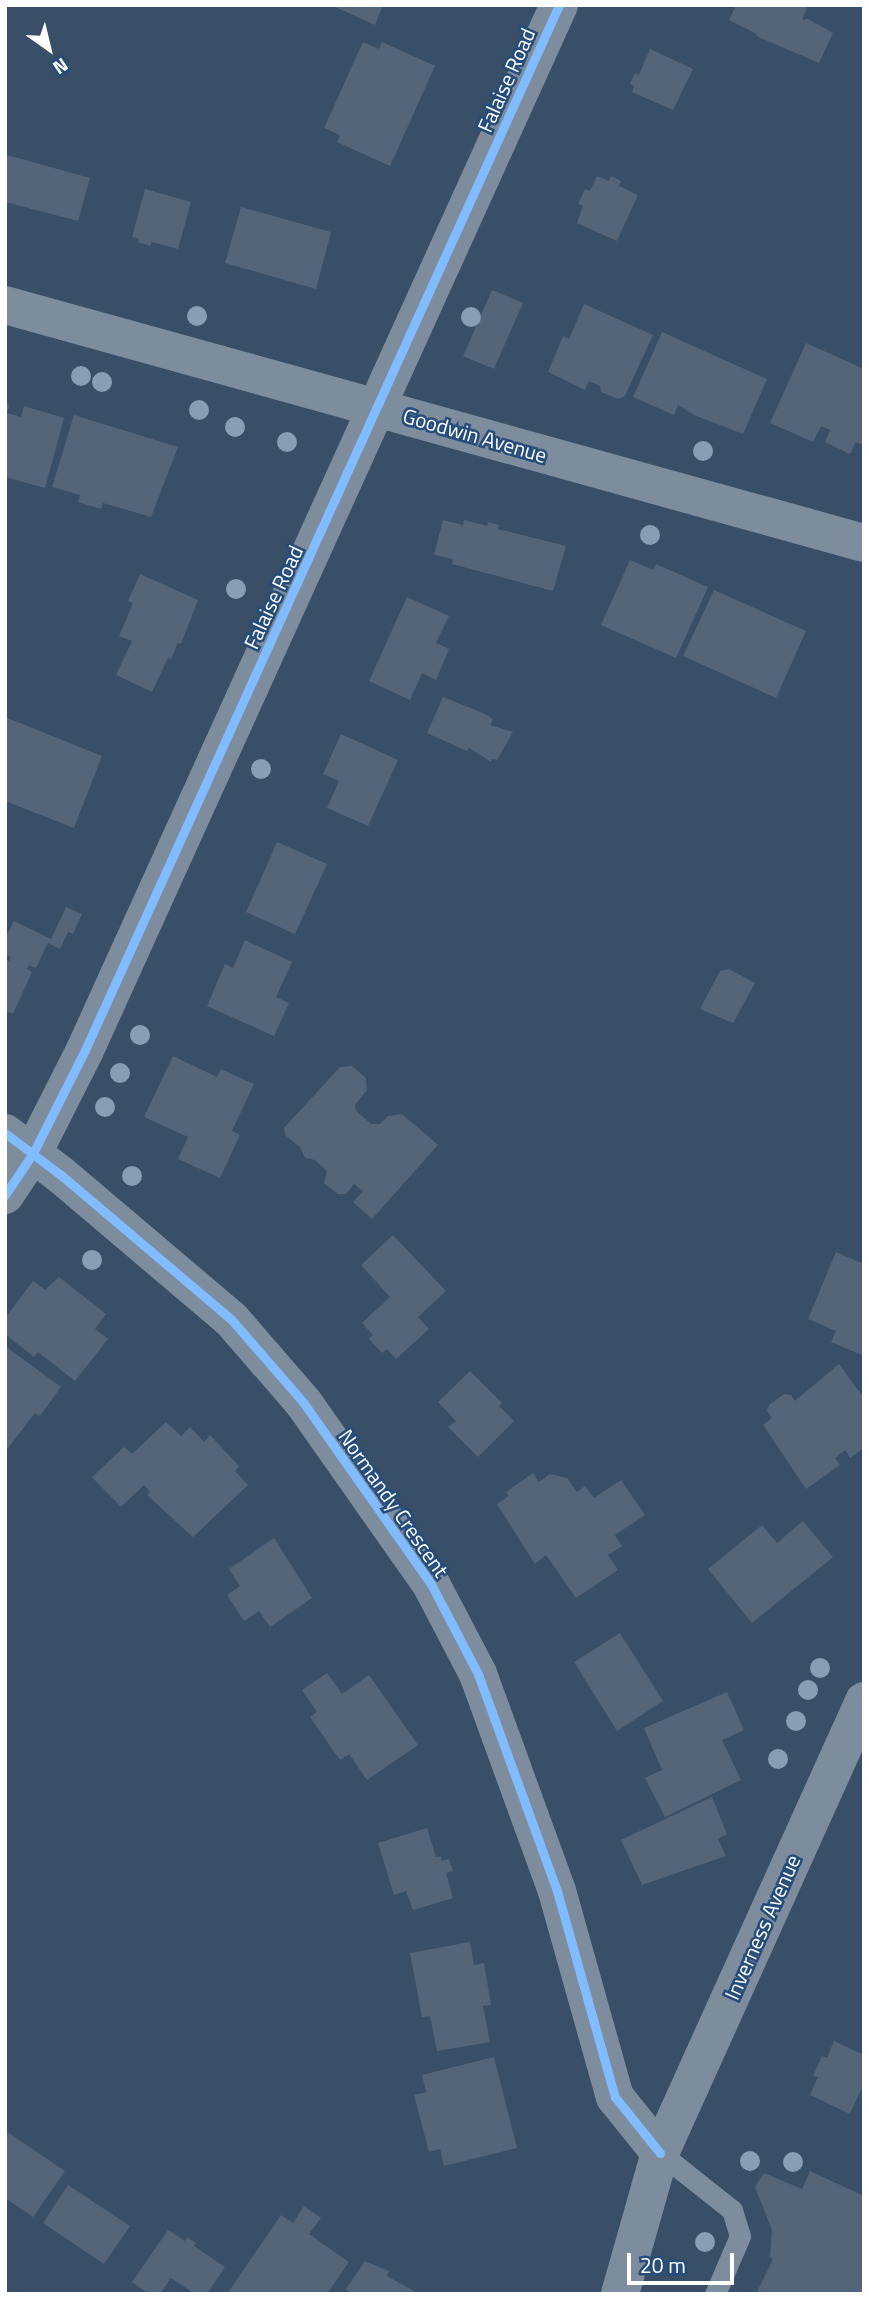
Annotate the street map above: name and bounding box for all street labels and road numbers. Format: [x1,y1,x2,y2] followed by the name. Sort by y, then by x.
[472,24,540,136] street label: Falaise Road
[400,402,550,468] street label: Goodwin Avenue
[238,541,308,653] street label: Falaise Road
[334,1424,454,1582] street label: Normandy Crescent
[719,1851,805,2003] street label: Inverness Avenue

